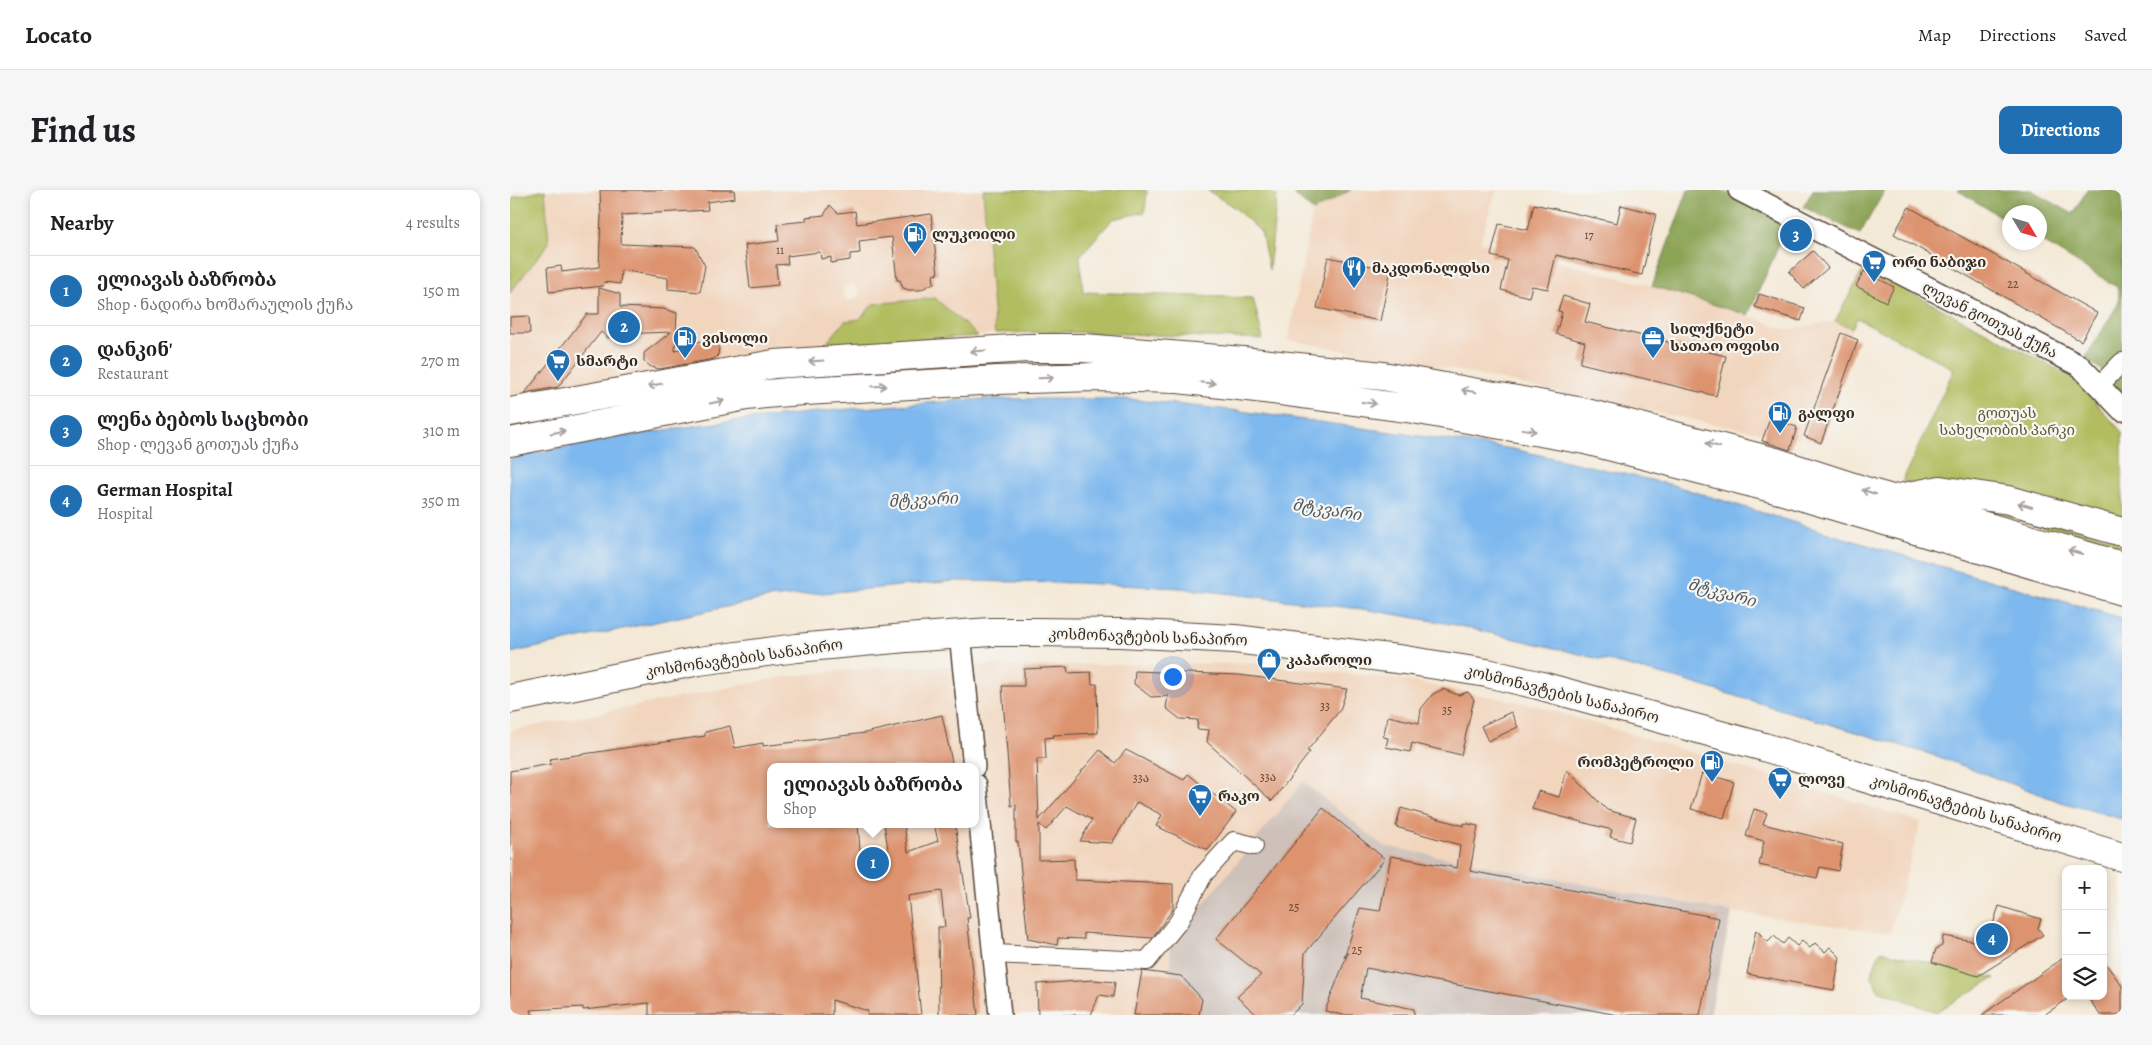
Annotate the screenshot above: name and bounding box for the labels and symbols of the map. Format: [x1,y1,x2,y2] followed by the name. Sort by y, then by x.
[2002,205,2047,250] north arrow
[1780,216,1812,254] pin: 3
[902,221,928,255] fuel station icon: ლუკოილი
[932,224,1016,244] place label: ლუკოილი
[1584,227,1595,243] house number: 17
[776,242,784,258] house number: 11
[1861,249,1887,283] supermarket icon: ორი ნაბიჯი
[1892,252,1986,272] place label: ორი ნაბიჯი
[1341,255,1367,289] restaurant icon: მაკდონალდსი
[1372,258,1490,278] place label: მაკდონალდსი
[2007,276,2019,292] house number: 22
[1919,277,2061,363] street label: ლევან გოთუას ქუჩა
[608,308,640,346] pin: 2
[1670,319,1780,356] place label: სილქნეტი სათაო ოფისი
[672,325,698,359] fuel station icon: ვისოლი
[1640,325,1666,359] office icon: სილქნეტი სათაო ოფისი
[702,328,768,348] place label: ვისოლი
[970,346,986,356] one-way arrow
[545,348,571,382] supermarket icon: სმარტი
[576,351,638,371] place label: სმარტი
[808,356,824,366] one-way arrow
[1037,373,1053,383] one-way arrow
[1200,378,1216,388] one-way arrow
[648,380,664,390] one-way arrow
[871,382,887,391] one-way arrow
[1462,386,1478,396] one-way arrow
[709,396,725,406] one-way arrow
[1361,398,1377,408] one-way arrow
[1767,400,1793,434] fuel station icon: გალფი
[1798,403,1855,423] place label: გალფი
[1939,403,2075,440] park label: გოთუას სახელობის პარკი
[1521,426,1537,436] one-way arrow
[549,427,565,437] one-way arrow
[1706,440,1722,450] one-way arrow
[888,487,959,513] water label: მტკვარი
[1861,487,1877,496] one-way arrow
[1291,494,1364,526] water label: მტკვარი
[2017,499,2033,509] one-way arrow
[2068,546,2084,556] one-way arrow
[1685,573,1759,613] water label: მტკვარი
[1048,624,1248,650] street label: კოსმონავტების სანაპირო
[644,634,844,682] street label: კოსმონავტების სანაპირო
[1256,647,1282,681] shop icon: კაპაროლი
[1286,650,1372,670] place label: კაპაროლი
[1463,660,1661,728] street label: კოსმონავტების სანაპირო
[1160,664,1186,690] your location
[1320,698,1330,714] house number: 33
[1442,702,1452,718] house number: 35
[1699,749,1725,783] fuel station icon: რომპეტროლი
[1578,752,1694,772] place label: რომპეტროლი
[1767,766,1793,800] supermarket icon: ლოვე
[1260,769,1276,785] house number: 33ა
[1798,769,1845,789] place label: ლოვე
[1133,770,1149,786] house number: 33ა
[1868,770,2064,848] street label: კოსმონავტების სანაპირო
[1187,783,1213,817] supermarket icon: რაკო
[1218,786,1260,806] place label: რაკო
[857,844,889,882] pin: 1
[1289,899,1299,915] house number: 25
[1976,920,2008,958] pin: 4
[1352,942,1362,958] house number: 25

